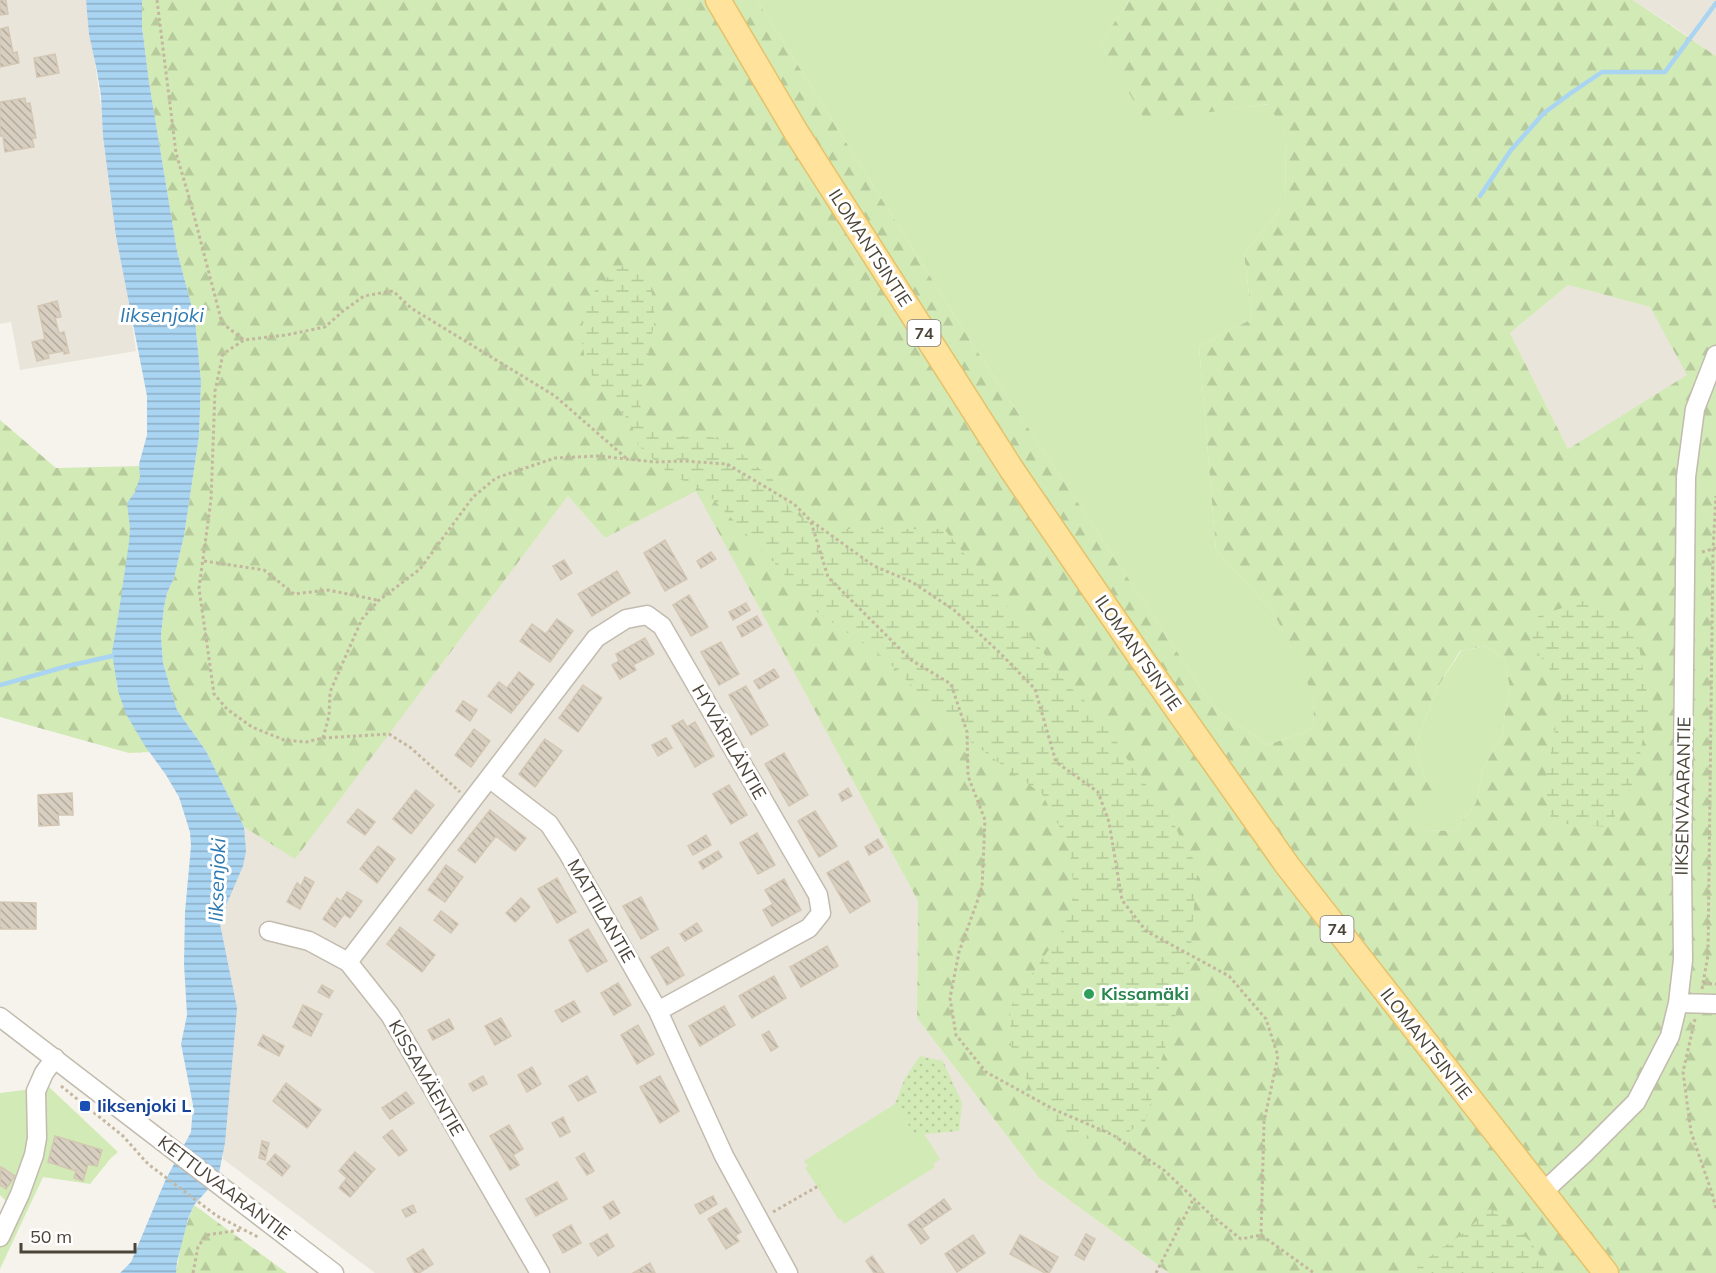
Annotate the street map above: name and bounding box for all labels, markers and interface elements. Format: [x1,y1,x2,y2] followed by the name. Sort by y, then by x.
[824,185,917,311] street label: ILOMANTSINTIE
[120,302,204,327] water label: Iiksenjoki
[908,320,940,346] road number: 74
[1090,591,1187,715] street label: ILOMANTSINTIE
[687,680,772,803] street label: HYVÄRILÄNTIE
[1670,717,1695,875] street label: IIKSENVAARANTIE
[203,837,230,922] water label: Iiksenjoki
[562,855,640,967] street label: MATTILANTIE
[1320,916,1354,942] road number: 74
[1101,982,1189,1005] place label: Kissamäki
[1376,983,1477,1104] street label: ILOMANTSINTIE
[1082,987,1096,1001] marker: Kissamäki
[384,1015,469,1140] street label: KISSAMÄENTIE
[97,1094,191,1117] place label: Iiksenjoki L
[78,1099,92,1113] marker: Iiksenjoki L
[154,1130,295,1245] street label: KETTUVAARANTIE
[21,1216,135,1254] scale bar
[30,1225,72,1248] text: 50 m

